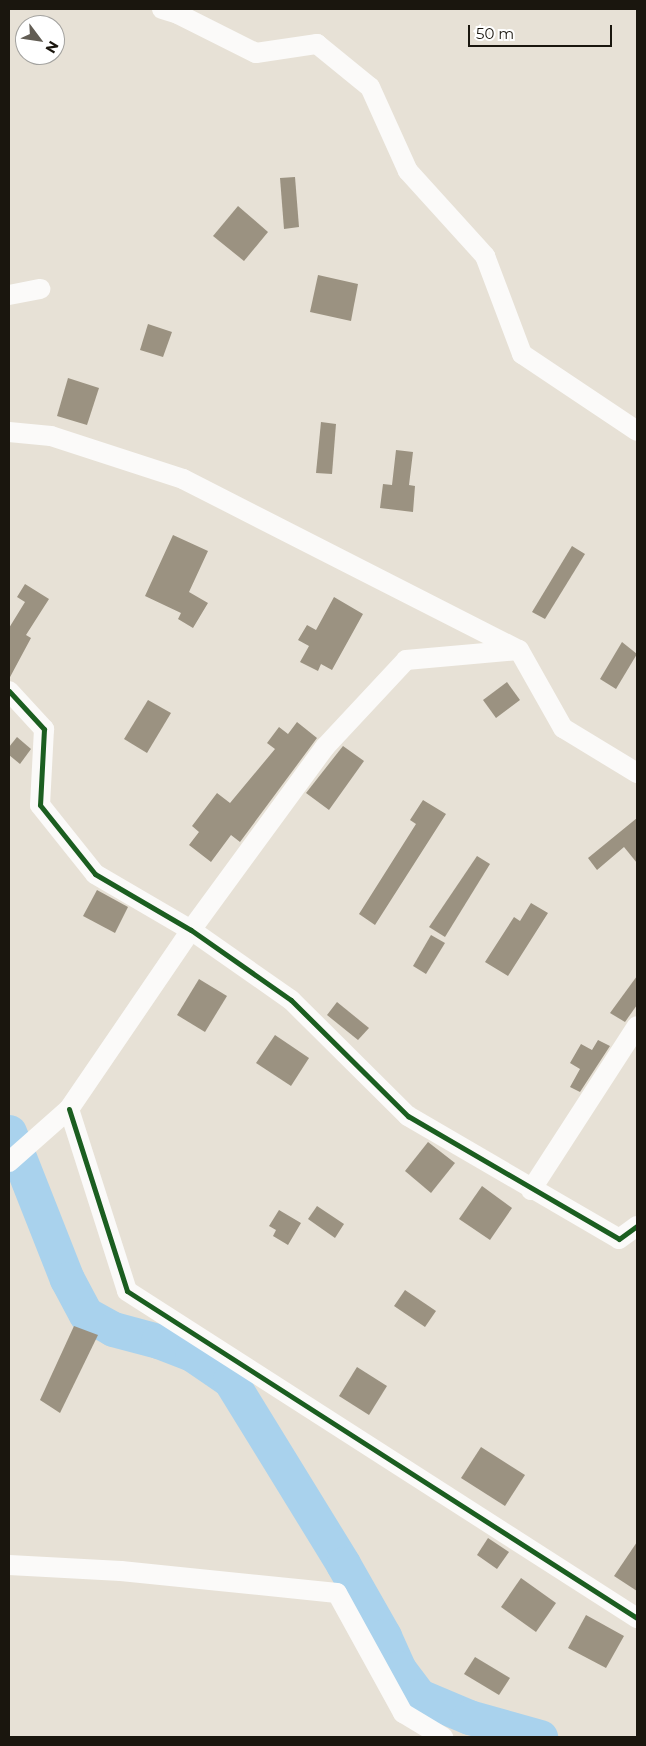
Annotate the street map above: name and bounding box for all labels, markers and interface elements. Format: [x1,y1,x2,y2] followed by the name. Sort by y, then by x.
[15,15,65,65] north arrow
[471,15,615,47] scale bar
[476,24,514,43] text: 50 m
[41,38,63,57] text: N

